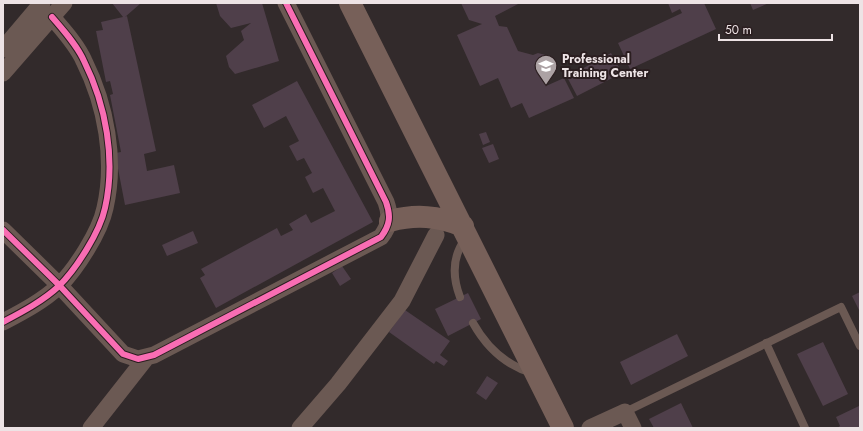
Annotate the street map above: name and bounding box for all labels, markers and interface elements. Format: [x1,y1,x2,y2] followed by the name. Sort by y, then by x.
[719,16,832,42] scale bar
[725,21,752,39] text: 50 m
[562,50,648,82] place label: Professional Training Center
[533,53,559,86] school or university icon: Professional Training Center

